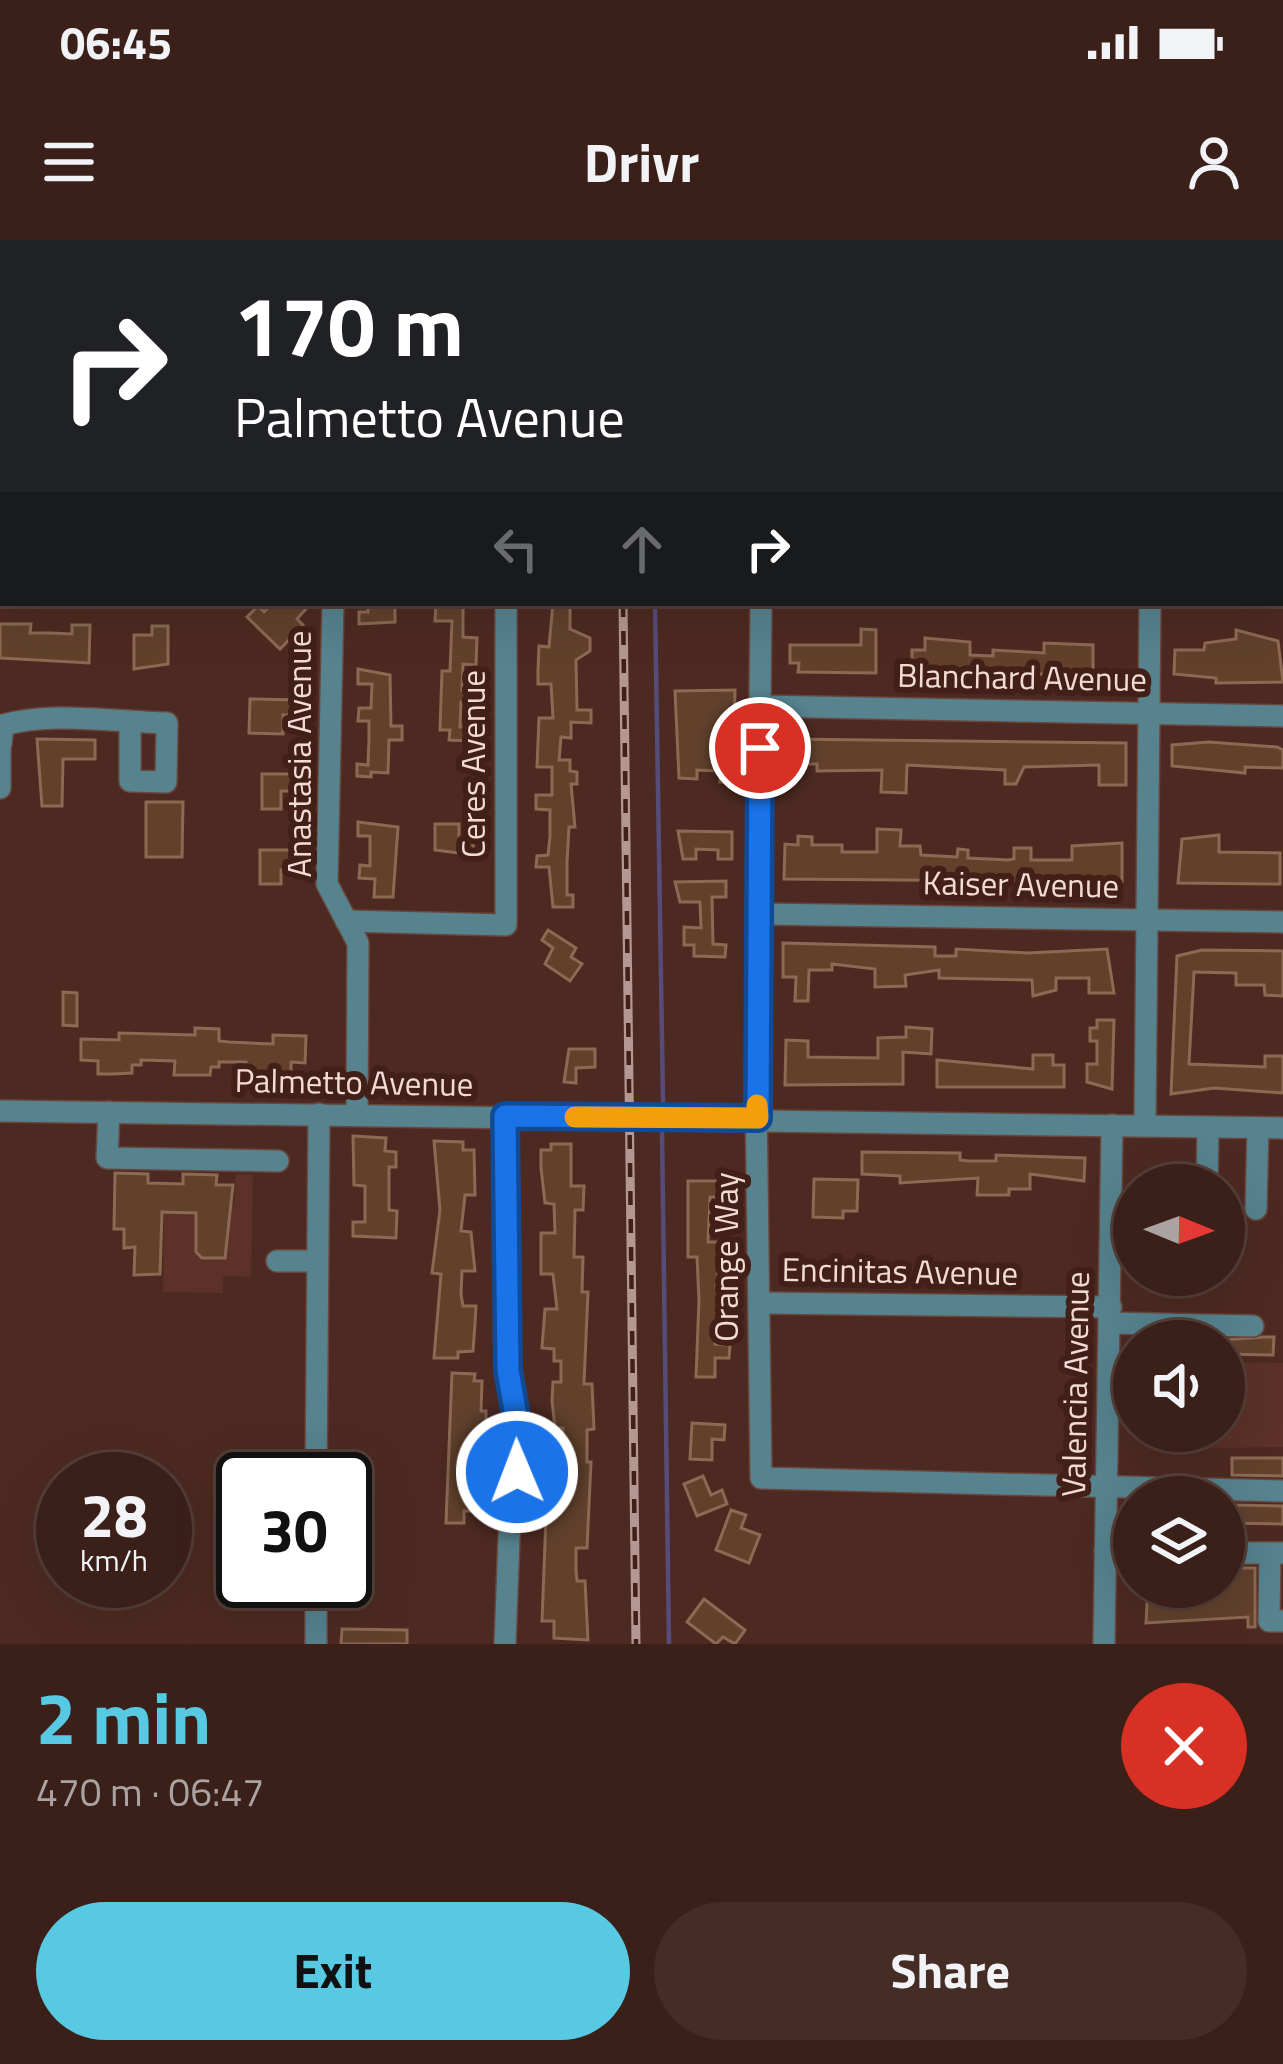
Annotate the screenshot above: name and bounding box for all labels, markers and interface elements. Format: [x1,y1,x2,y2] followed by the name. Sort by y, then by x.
[60,8,172,76] text: 06:45
[584,121,699,203] text: Drivr
[36,129,102,195] icon: menu
[1181,129,1247,195] icon: person
[234,261,464,389] text: 170 m
[36,288,192,444] icon: right
[234,376,625,458] text: Palmetto Avenue
[483,516,549,582] icon: left
[609,516,675,582] icon: ahead
[735,516,801,582] icon: right
[274,631,324,877] street label: Anastasia Avenue
[897,650,1147,704] street label: Blanchard Avenue
[448,670,498,858] street label: Ceres Avenue
[709,697,811,799] pin
[727,715,793,781] icon: arrive
[922,857,1120,911] street label: Kaiser Avenue
[234,1055,474,1109] street label: Palmetto Avenue
[1113,1164,1245,1296] north arrow
[1113,1164,1245,1608] map controls
[701,1172,751,1342] street label: Orange Way
[781,1244,1019,1298] street label: Encinitas Avenue
[1048,1271,1102,1497] street label: Valencia Avenue
[1113,1320,1245,1452] button: sound
[454,1409,580,1535] position arrow
[216,1452,372,1608] speed limit sign: 30
[80,1469,148,1560] text: 28
[1113,1476,1245,1608] button: layers
[80,1537,148,1583] text: km/h
[36,1662,211,1772] text: 2 min
[1121,1683,1247,1809] button: close
[36,1762,264,1821] text: 470 m · 06:47
[36,1902,630,2040] button: Exit
[654,1902,1247,2040] button: Share

